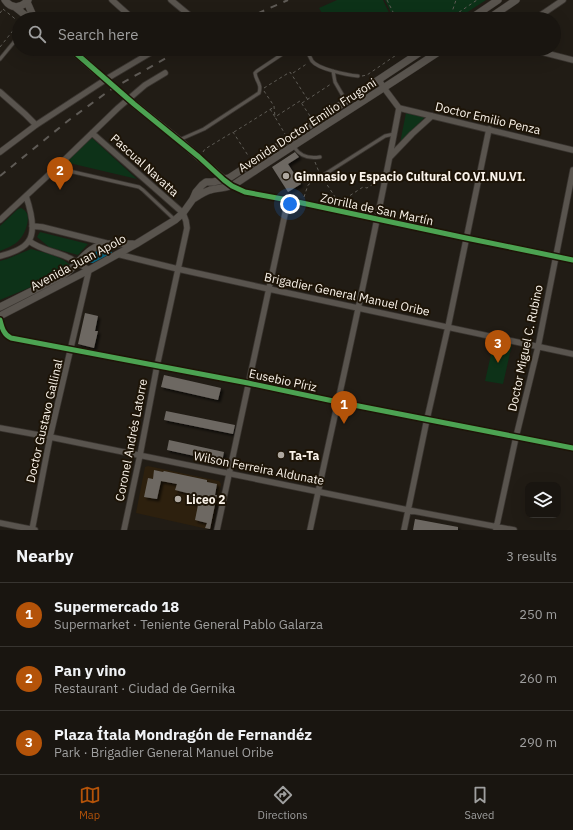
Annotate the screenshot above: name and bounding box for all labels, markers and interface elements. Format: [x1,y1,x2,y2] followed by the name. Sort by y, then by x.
[12,12,561,56] search box
[26,23,48,45] icon: search
[58,25,138,44] text: Search here
[235,75,379,175] street label: Avenida Doctor Emilio Frugoni
[434,99,543,138] street label: Doctor Emilio Penza
[108,130,183,200] street label: Pascual Navatta
[47,157,73,190] pin: 2
[294,169,526,184] place label: Gimnasio y Espacio Cultural CO.VI.NU.VI.
[281,171,291,181] marker: Gimnasio y Espacio Cultural CO.VI.NU.VI.
[319,190,435,228] street label: Zorrilla de San Martín
[280,194,300,214] your location
[28,230,129,294] street label: Avenida Juan Apolo
[263,269,432,319] street label: Brigadier General Manuel Oribe
[504,283,546,413] street label: Doctor Miguel C. Rubino
[485,330,511,363] pin: 3
[22,358,66,484] street label: Doctor Gustavo Gallinal
[248,365,319,395] street label: Eusebio Píriz
[112,377,150,503] street label: Coronel Andrés Latorre
[331,391,357,424] pin: 1
[192,448,326,488] street label: Wilson Ferreira Aldunate
[289,448,319,463] place label: Ta-Ta
[276,450,286,460] marker: Ta-Ta
[525,482,561,518] map controls
[525,482,561,518] button: layers
[186,492,225,507] place label: Liceo 2
[173,494,183,504] marker: Liceo 2
[16,545,74,567] text: Nearby
[506,548,557,565] text: 3 results
[54,597,179,616] text: Supermercado 18
[25,606,33,623] text: 1
[519,606,557,623] text: 250 m
[54,616,323,633] text: Supermarket · Teniente General Pablo Galarza
[54,661,126,680] text: Pan y vino
[25,670,33,687] text: 2
[519,670,557,687] text: 260 m
[54,680,235,697] text: Restaurant · Ciudad de Gernika
[54,725,312,744] text: Plaza Ítala Mondragón de Fernandéz
[25,734,33,751] text: 3
[519,734,557,751] text: 290 m
[54,744,274,761] text: Park · Brigadier General Manuel Oribe
[79,784,101,822] tab: Map
[258,784,308,822] tab: Directions
[465,784,494,822] tab: Saved

